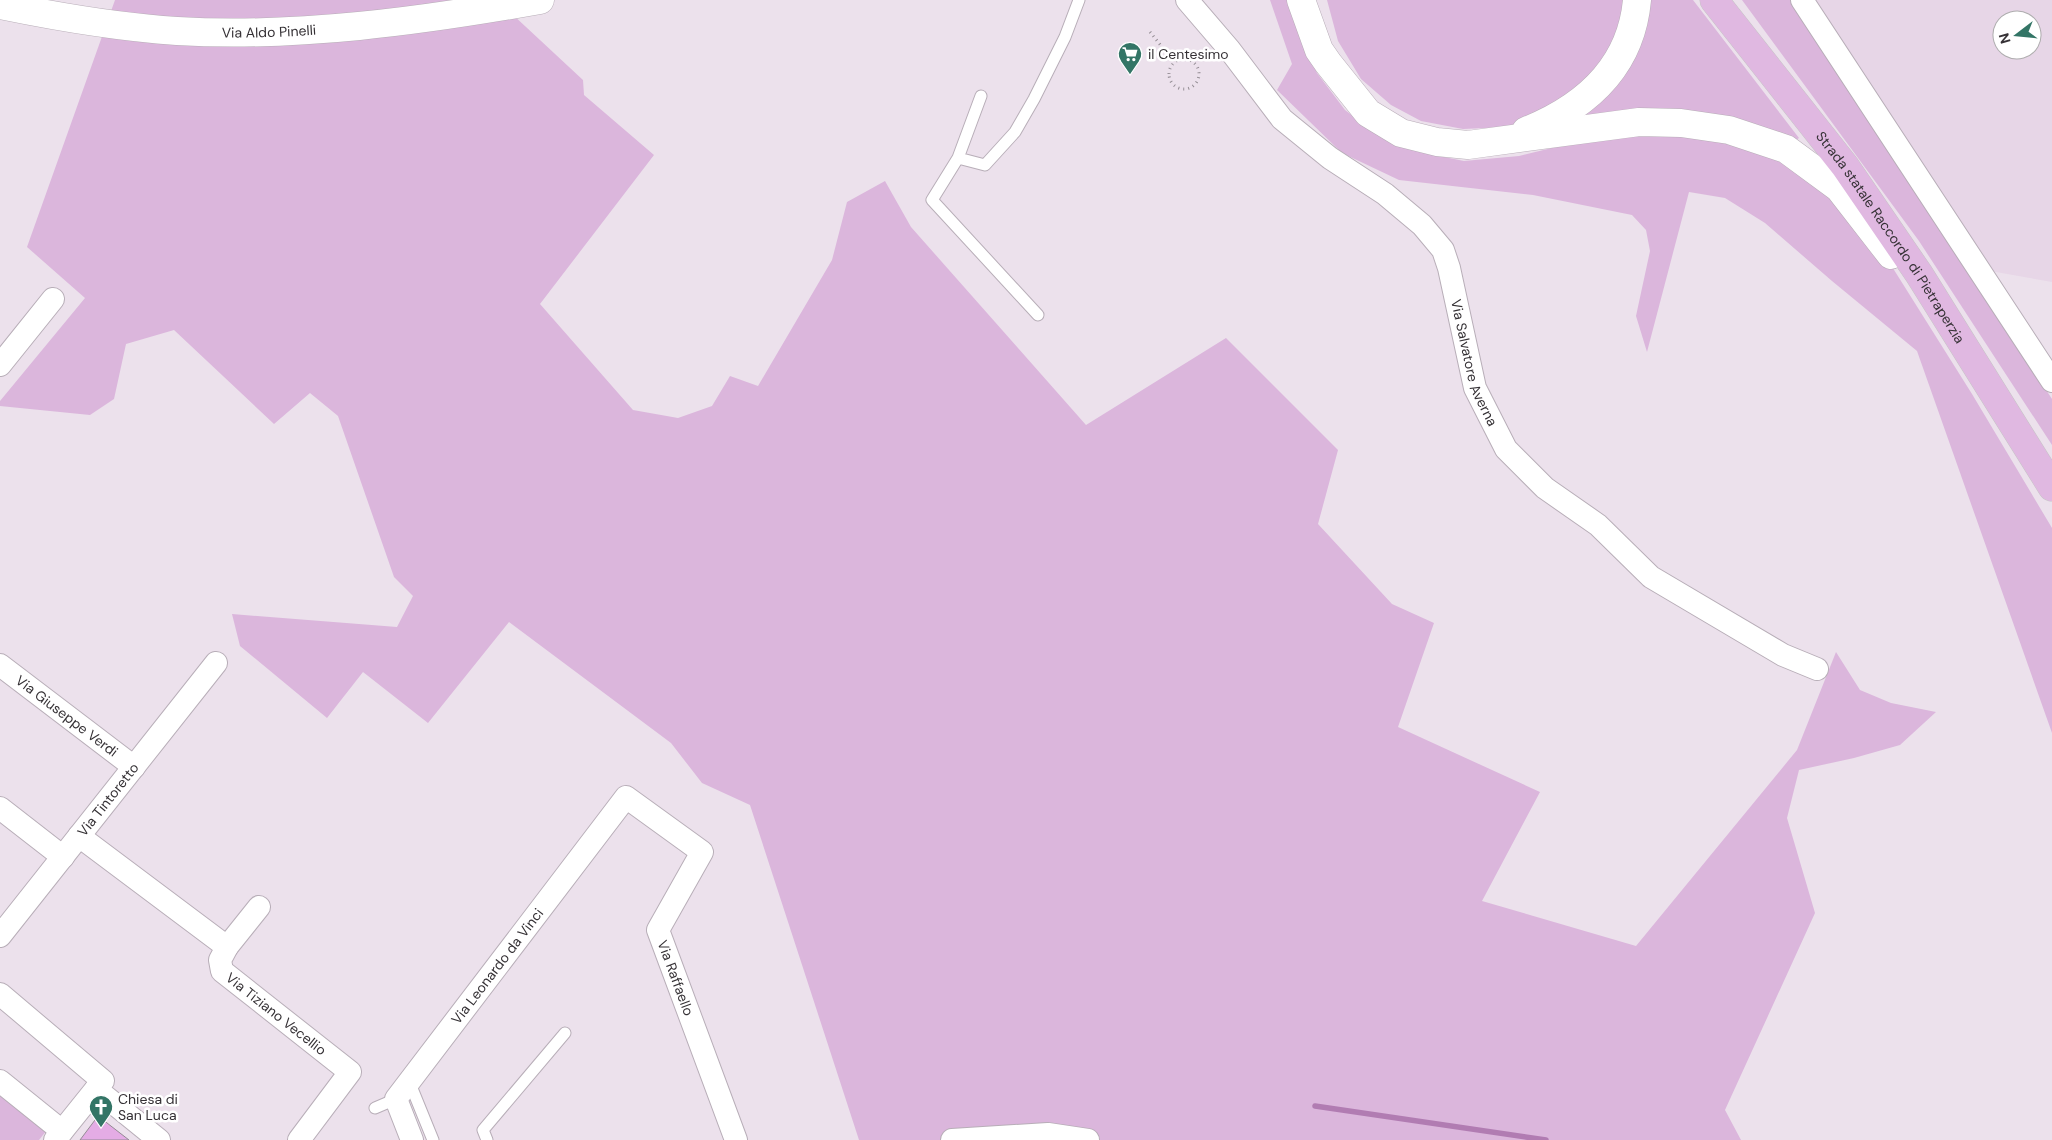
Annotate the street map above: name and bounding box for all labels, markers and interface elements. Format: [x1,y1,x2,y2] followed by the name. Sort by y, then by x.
[1992,10,2042,60] north arrow
[222,21,317,42] street label: Via Aldo Pinelli
[1994,31,2015,46] text: N
[1117,41,1143,75] supermarket icon: il Centesimo
[1148,45,1229,63] place label: il Centesimo
[1812,128,1969,347] street label: Strada statale Raccordo di Pietraperzia
[1447,298,1502,429] street label: Via Salvatore Averna
[12,671,122,761] street label: Via Giuseppe Verdi
[73,759,143,840] street label: Via Tintoretto
[447,905,547,1028] street label: Via Leonardo da Vinci
[654,938,698,1018] street label: Via Raffaello
[222,969,330,1059] street label: Via Tiziano Vecellio
[118,1090,178,1124] place label: Chiesa di San Luca
[88,1094,114,1128] church icon: Chiesa di San Luca

